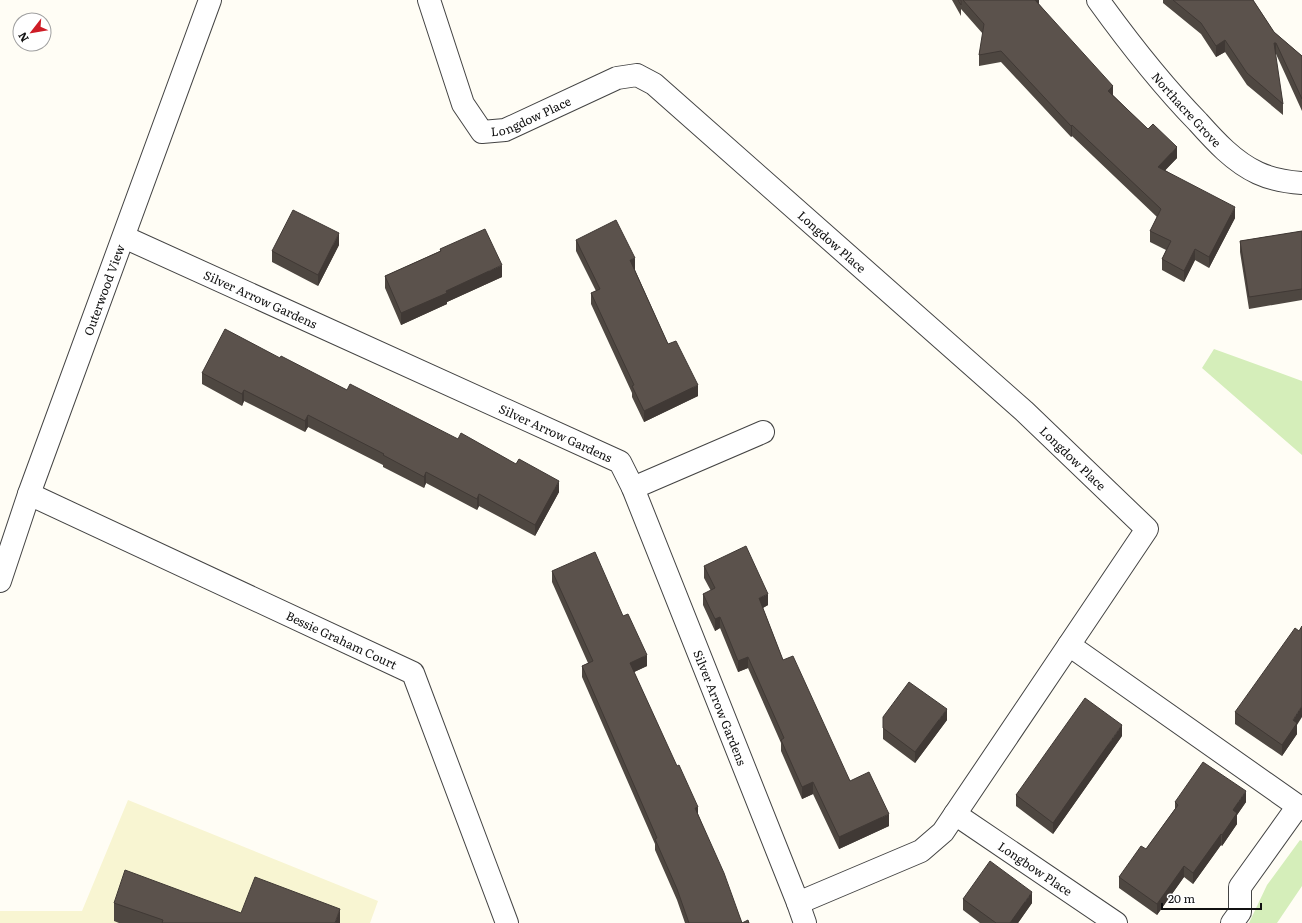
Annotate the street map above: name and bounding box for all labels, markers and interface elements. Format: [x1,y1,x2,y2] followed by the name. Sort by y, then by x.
[12,12,52,52] north arrow
[13,30,32,46] text: N
[1148,68,1226,151] street label: Northacre Grove
[490,92,574,140] street label: Longdow Place
[794,206,870,277] street label: Longdow Place
[79,241,129,338] street label: Outerwood View
[201,265,321,333] street label: Silver Arrow Gardens
[496,399,616,467] street label: Silver Arrow Gardens
[1036,422,1110,494] street label: Longdow Place
[283,606,400,673] street label: Bessie Graham Court
[689,647,752,769] street label: Silver Arrow Gardens
[995,837,1076,900] street label: Longbow Place
[1162,885,1261,911] scale bar
[1168,889,1195,907] text: 20 m

